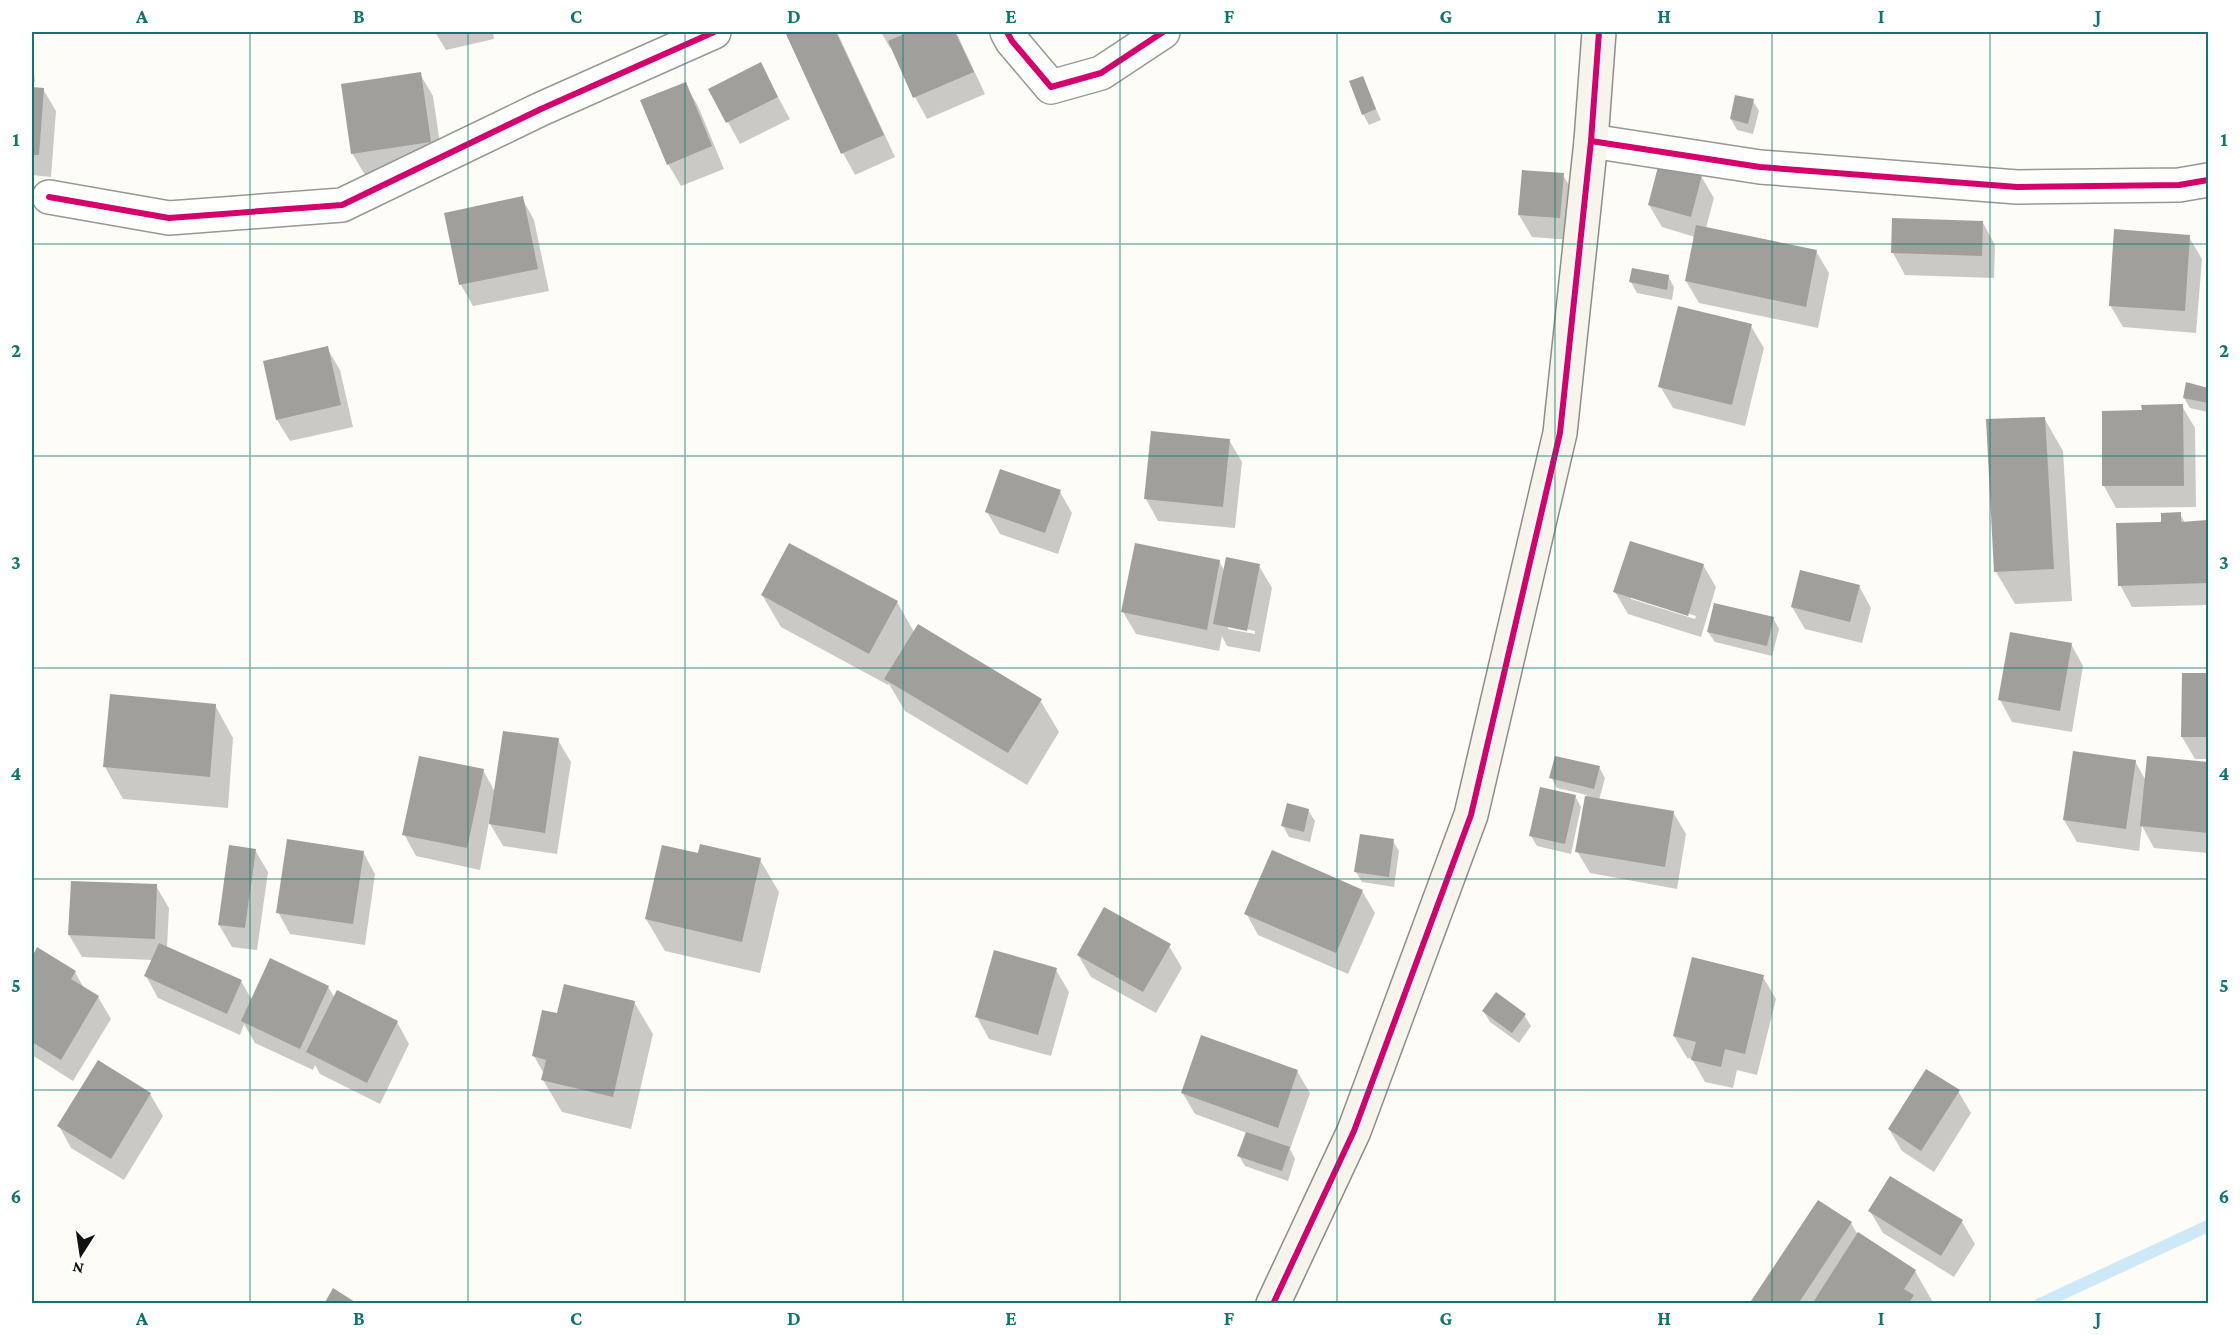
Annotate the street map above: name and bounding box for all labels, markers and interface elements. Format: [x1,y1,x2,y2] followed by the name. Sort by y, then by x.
[135,5,149,27] text: A
[353,5,365,27] text: B
[570,5,582,27] text: C
[787,5,801,27] text: D
[1005,5,1017,27] text: E
[1224,5,1235,27] text: F
[1440,5,1453,27] text: G
[1657,5,1671,27] text: H
[1878,5,1885,27] text: I
[2093,5,2102,27] text: J
[12,128,20,150] text: 1
[2220,128,2228,150] text: 1
[11,339,21,361] text: 2
[2219,339,2229,361] text: 2
[11,551,21,573] text: 3
[2219,551,2229,573] text: 3
[11,762,22,784] text: 4
[2219,762,2230,784] text: 4
[11,974,21,996] text: 5
[2219,974,2229,996] text: 5
[11,1185,21,1207] text: 6
[2219,1185,2229,1207] text: 6
[51,1224,111,1284] north arrow
[71,1259,85,1278] text: N
[135,1307,149,1329] text: A
[353,1307,365,1329] text: B
[570,1307,582,1329] text: C
[787,1307,801,1329] text: D
[1005,1307,1017,1329] text: E
[1224,1307,1235,1329] text: F
[1440,1307,1453,1329] text: G
[1657,1307,1671,1329] text: H
[1878,1307,1885,1329] text: I
[2093,1307,2102,1329] text: J

